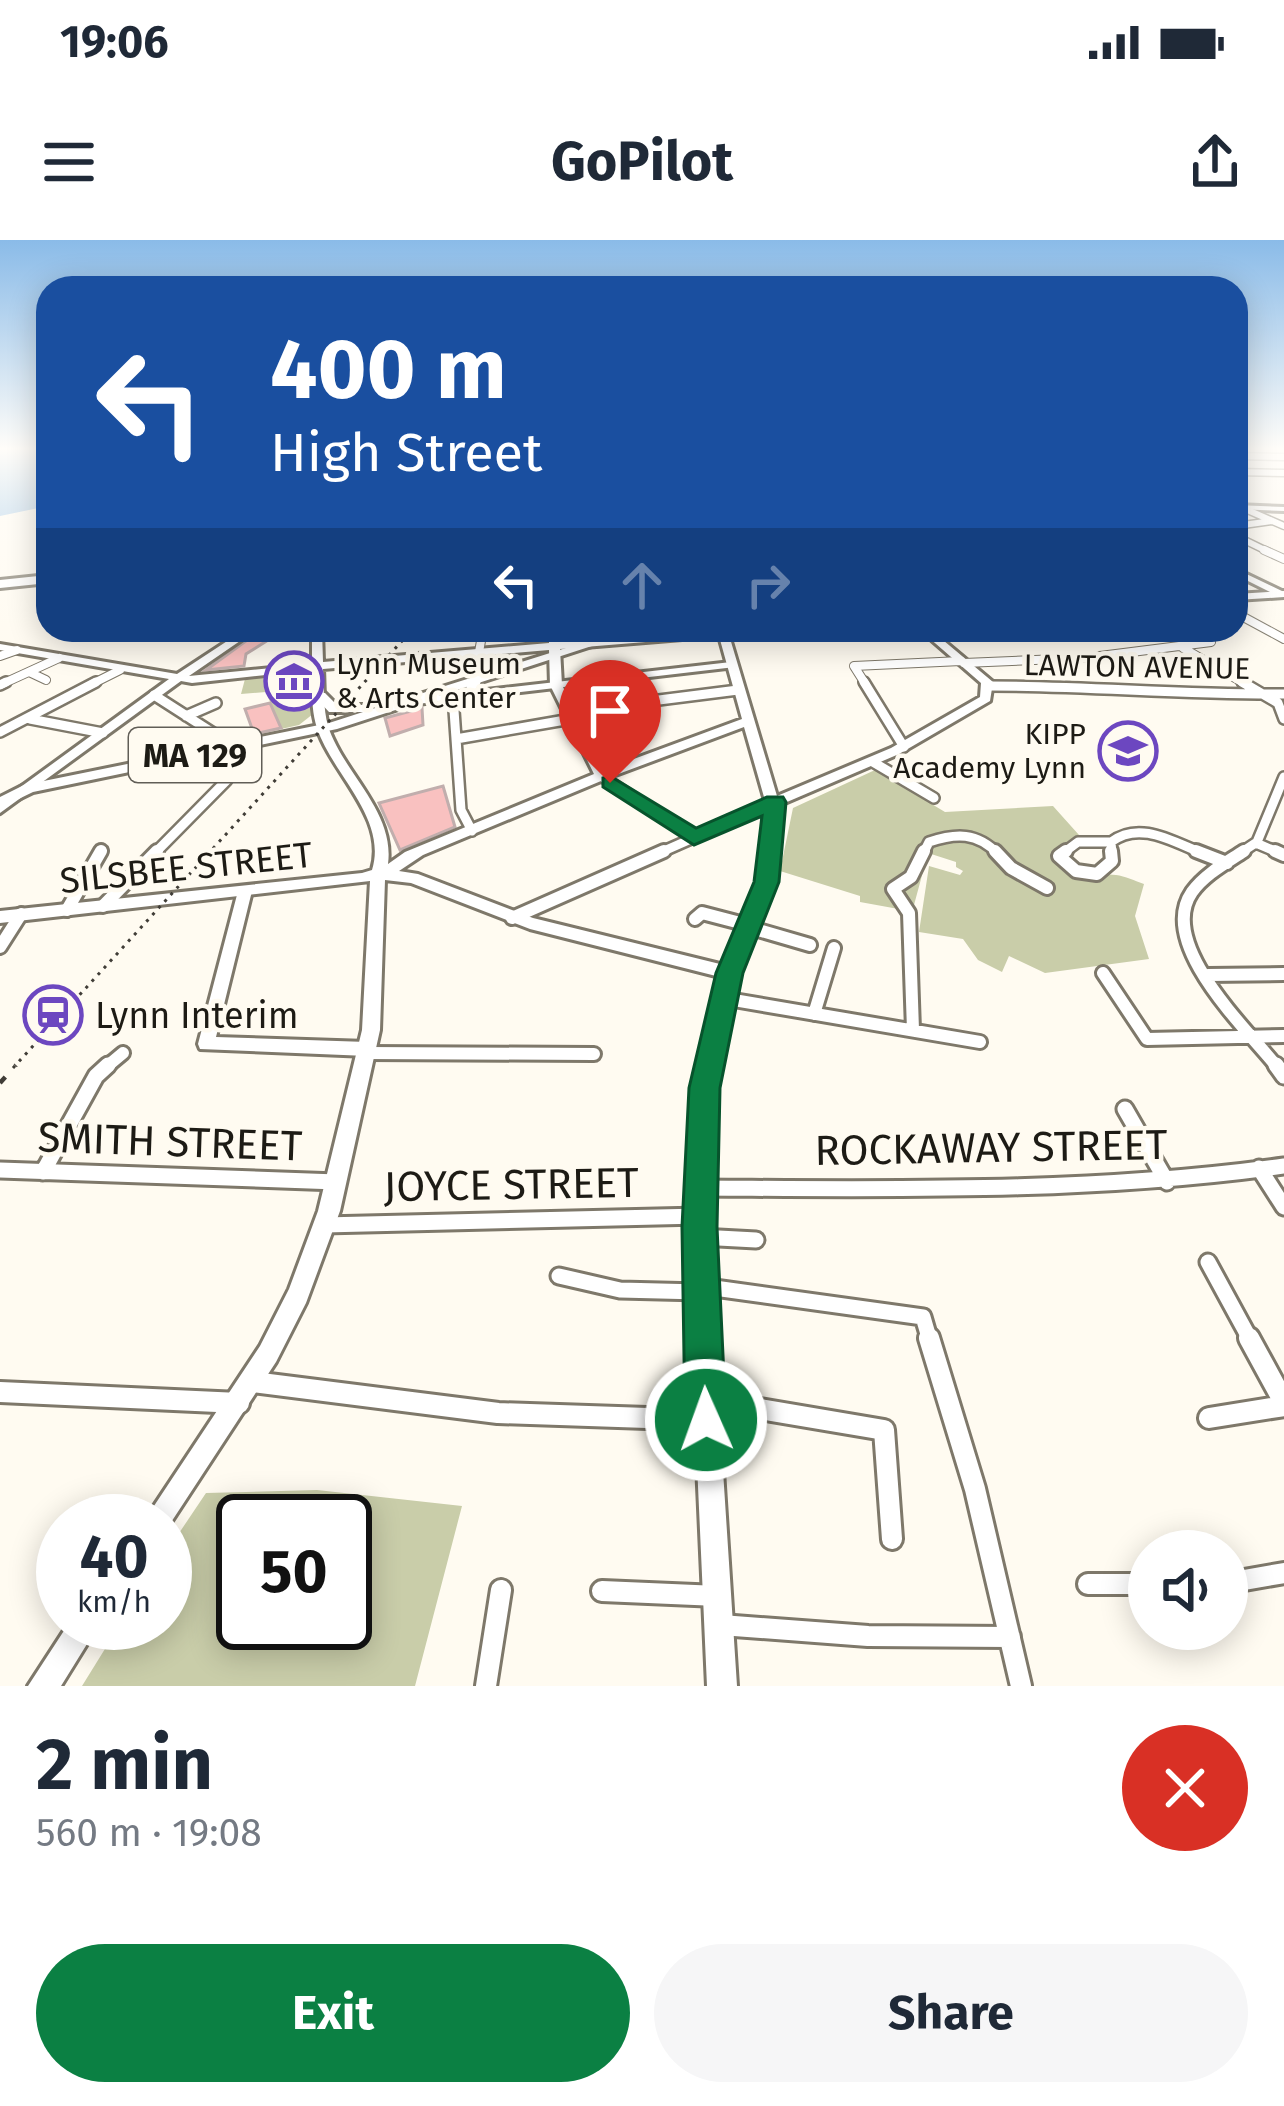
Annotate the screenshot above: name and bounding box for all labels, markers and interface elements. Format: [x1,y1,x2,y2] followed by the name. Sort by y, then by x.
[60,15,169,69] text: 19:06
[36,129,102,195] icon: menu
[1182,129,1248,195] icon: share
[551,130,733,194] text: GoPilot
[270,319,507,420] text: 400 m
[72,324,228,480] icon: left
[270,421,542,485] text: High Street
[483,552,549,618] icon: left
[609,552,675,618] icon: ahead
[735,552,801,618] icon: right
[336,646,521,716] place label: Lynn Museum & Arts Center
[1023,647,1251,687] street label: LAWTON AVENUE
[263,650,325,712] museum icon: Lynn Museum & Arts Center
[559,660,661,783] pin
[577,678,643,744] icon: arrive
[893,716,1086,786] place label: KIPP Academy Lynn
[1097,720,1159,782] school or university icon: KIPP Academy Lynn
[129,728,261,782] road number: MA 129
[58,833,315,903] street label: SILSBEE STREET
[22,984,84,1046] station icon: Lynn Interim
[95,994,299,1038] place label: Lynn Interim
[37,1112,303,1172] street label: SMITH STREET
[814,1120,1168,1176] street label: ROCKAWAY STREET
[383,1158,639,1212] street label: JOYCE STREET
[643,1357,769,1483] position arrow
[216,1494,372,1650] speed limit sign: 50
[80,1521,149,1593] text: 40
[1128,1530,1248,1650] map controls
[1128,1530,1248,1650] button: sound
[77,1584,151,1620] text: km/h
[36,1722,213,1808] text: 2 min
[1122,1725,1248,1851] button: close
[36,1810,262,1856] text: 560 m · 19:08
[36,1944,630,2082] button: Exit
[654,1944,1248,2082] button: Share

